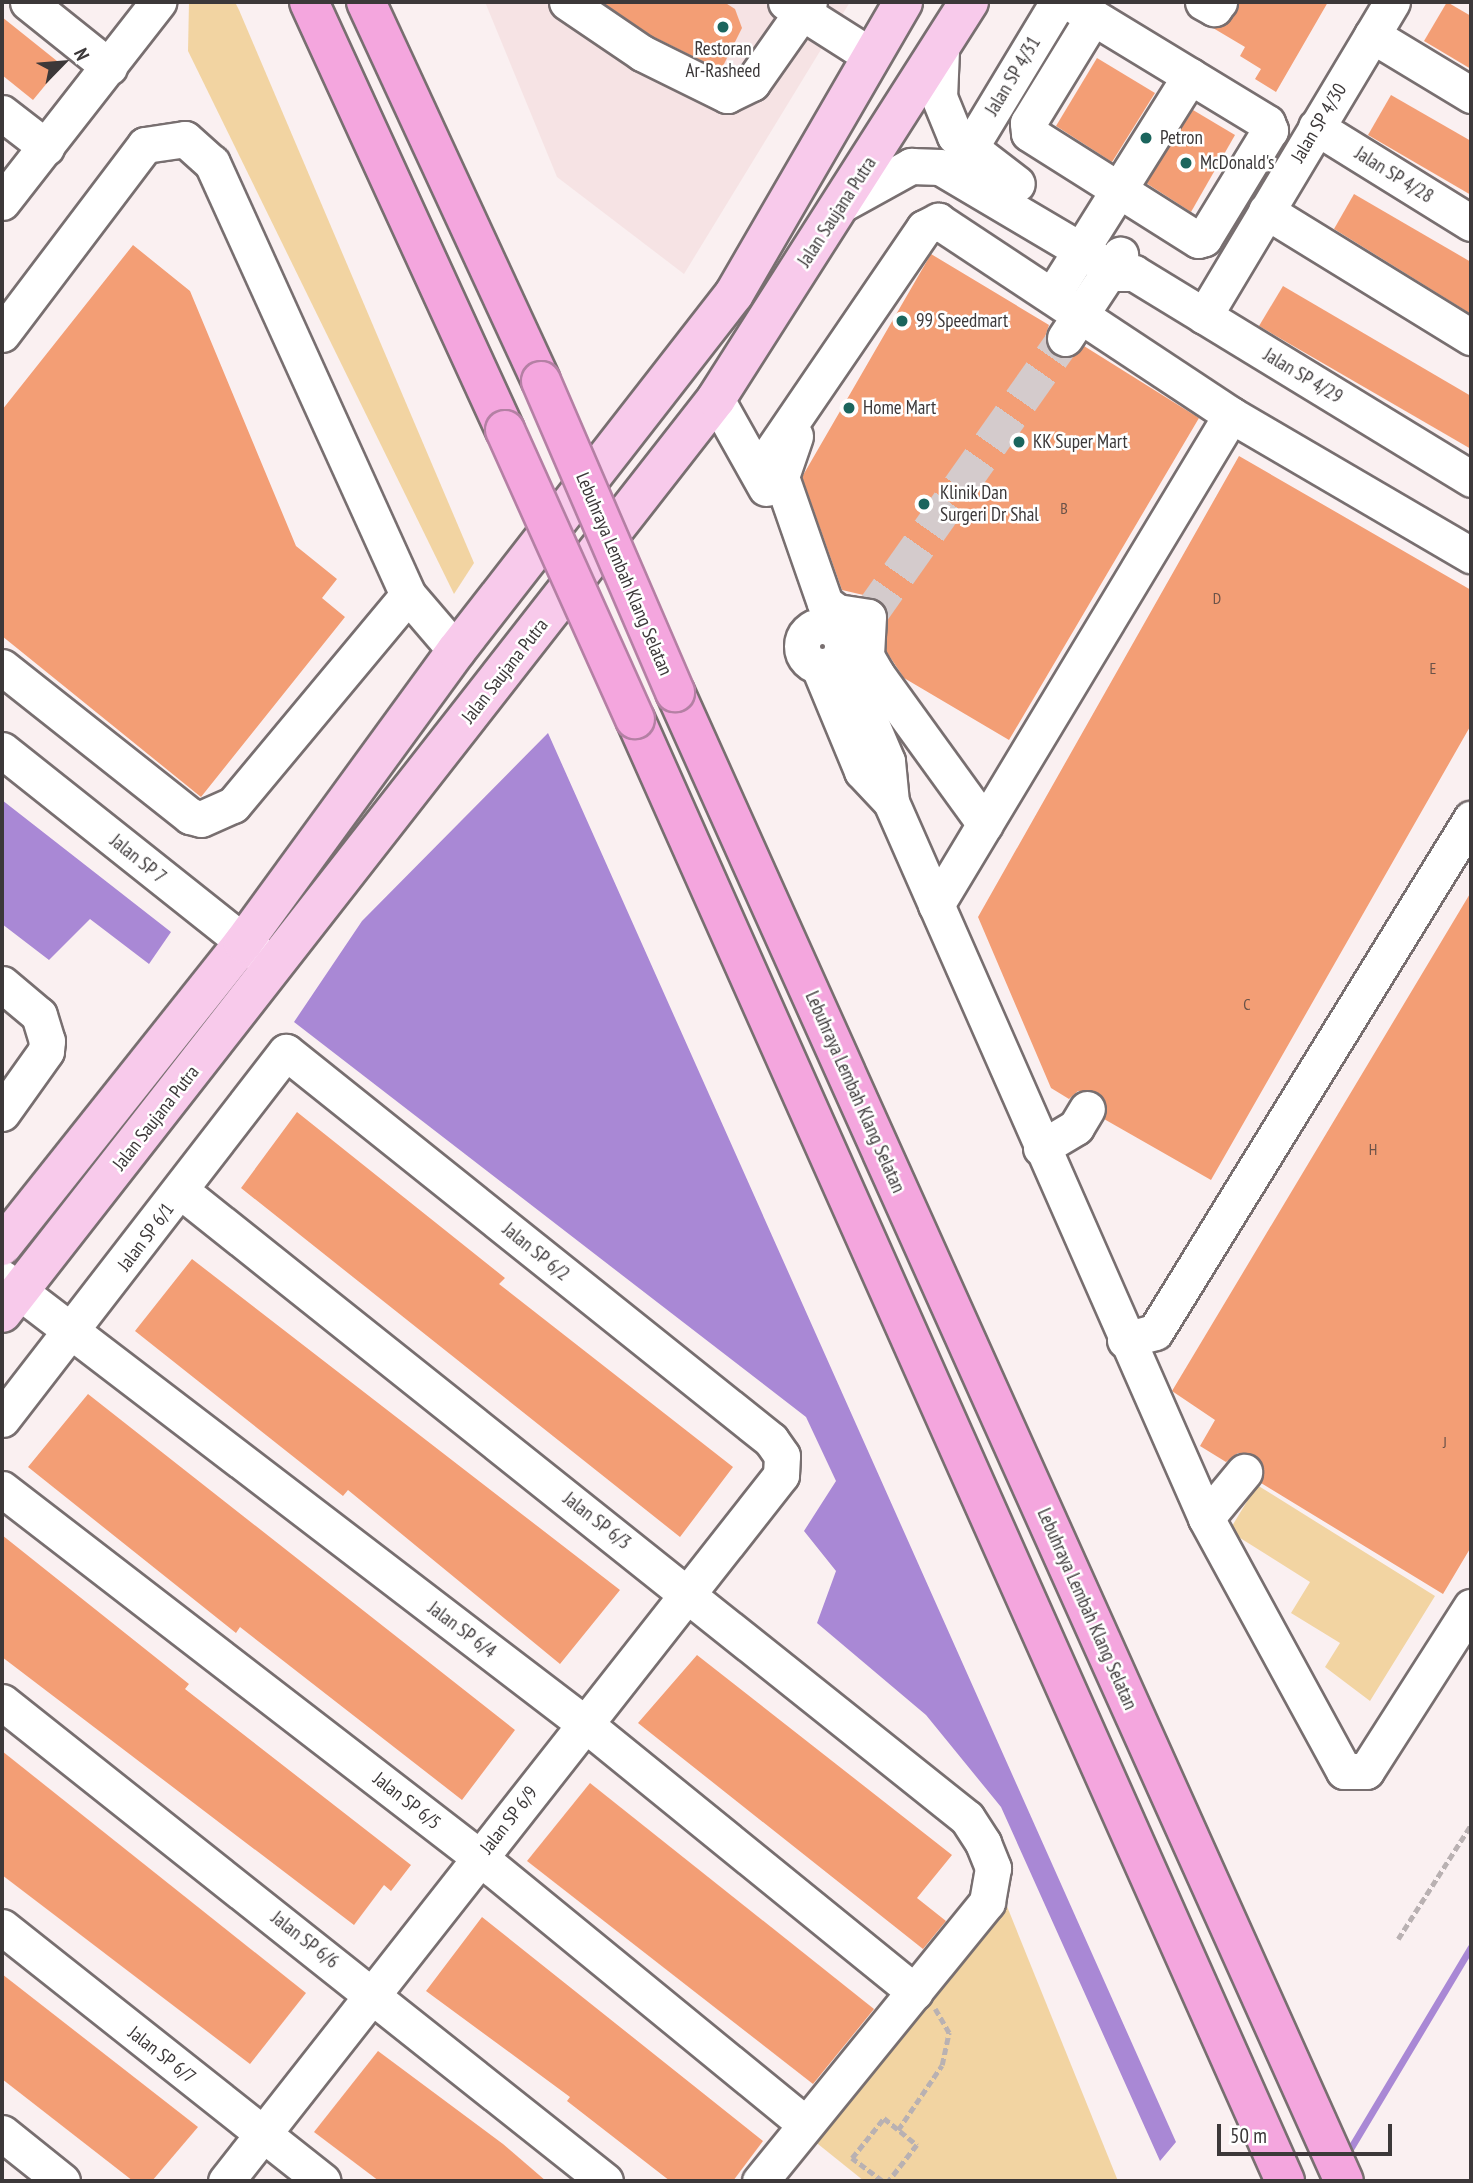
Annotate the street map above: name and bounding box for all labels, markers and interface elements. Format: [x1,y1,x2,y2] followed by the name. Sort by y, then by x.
[715,19,731,35] marker: Restoran Ar-Rasheed
[28,28,98,98] north arrow
[980,32,1046,120] street label: Jalan SP 4/31
[686,38,760,82] place label: Restoran Ar-Rasheed
[69,44,95,64] text: N
[1286,79,1352,167] street label: Jalan SP 4/30
[1160,127,1203,149] place label: Petron
[1138,130,1154,146] marker: Petron
[1350,142,1438,208] street label: Jalan SP 4/28
[1200,152,1275,174] place label: McDonald's
[793,153,881,271] street label: Jalan Saujana Putra
[1178,155,1194,171] marker: McDonald's
[916,310,1008,332] place label: 99 Speedmart
[894,313,910,329] marker: 99 Speedmart
[1259,343,1347,409] street label: Jalan SP 4/29
[863,397,936,419] place label: Home Mart
[841,400,857,416] marker: Home Mart
[1033,431,1128,453] place label: KK Super Mart
[1011,434,1027,450] marker: KK Super Mart
[571,469,677,679] street label: Lebuhraya Lembah Klang Selatan
[940,482,1039,526] place label: Klinik Dan Surgeri Dr Shal
[914,494,934,514] marker: Klinik Dan Surgeri Dr Shal
[1060,498,1068,518] house number: B
[1213,588,1221,608] house number: D
[457,614,553,728] street label: Jalan Saujana Putra
[1430,658,1436,678] house number: E
[105,829,171,889] street label: Jalan SP 7
[800,988,910,1196] street label: Lebuhraya Lembah Klang Selatan
[1243,994,1251,1014] house number: C
[108,1061,204,1175] street label: Jalan Saujana Putra
[1369,1139,1377,1159] house number: H
[113,1198,179,1276] street label: Jalan SP 6/1
[498,1218,574,1286] street label: Jalan SP 6/2
[1443,1432,1447,1452] house number: J
[558,1487,636,1555] street label: Jalan SP 6/3
[1032,1505,1142,1713] street label: Lebuhraya Lembah Klang Selatan
[423,1597,501,1663] street label: Jalan SP 6/4
[368,1767,446,1835] street label: Jalan SP 6/5
[475,1781,543,1859] street label: Jalan SP 6/9
[266,1906,344,1974] street label: Jalan SP 6/6
[123,2021,201,2089] street label: Jalan SP 6/7
[1221,2110,1396,2154] scale bar
[1230,2122,1267,2149] text: 50 m

